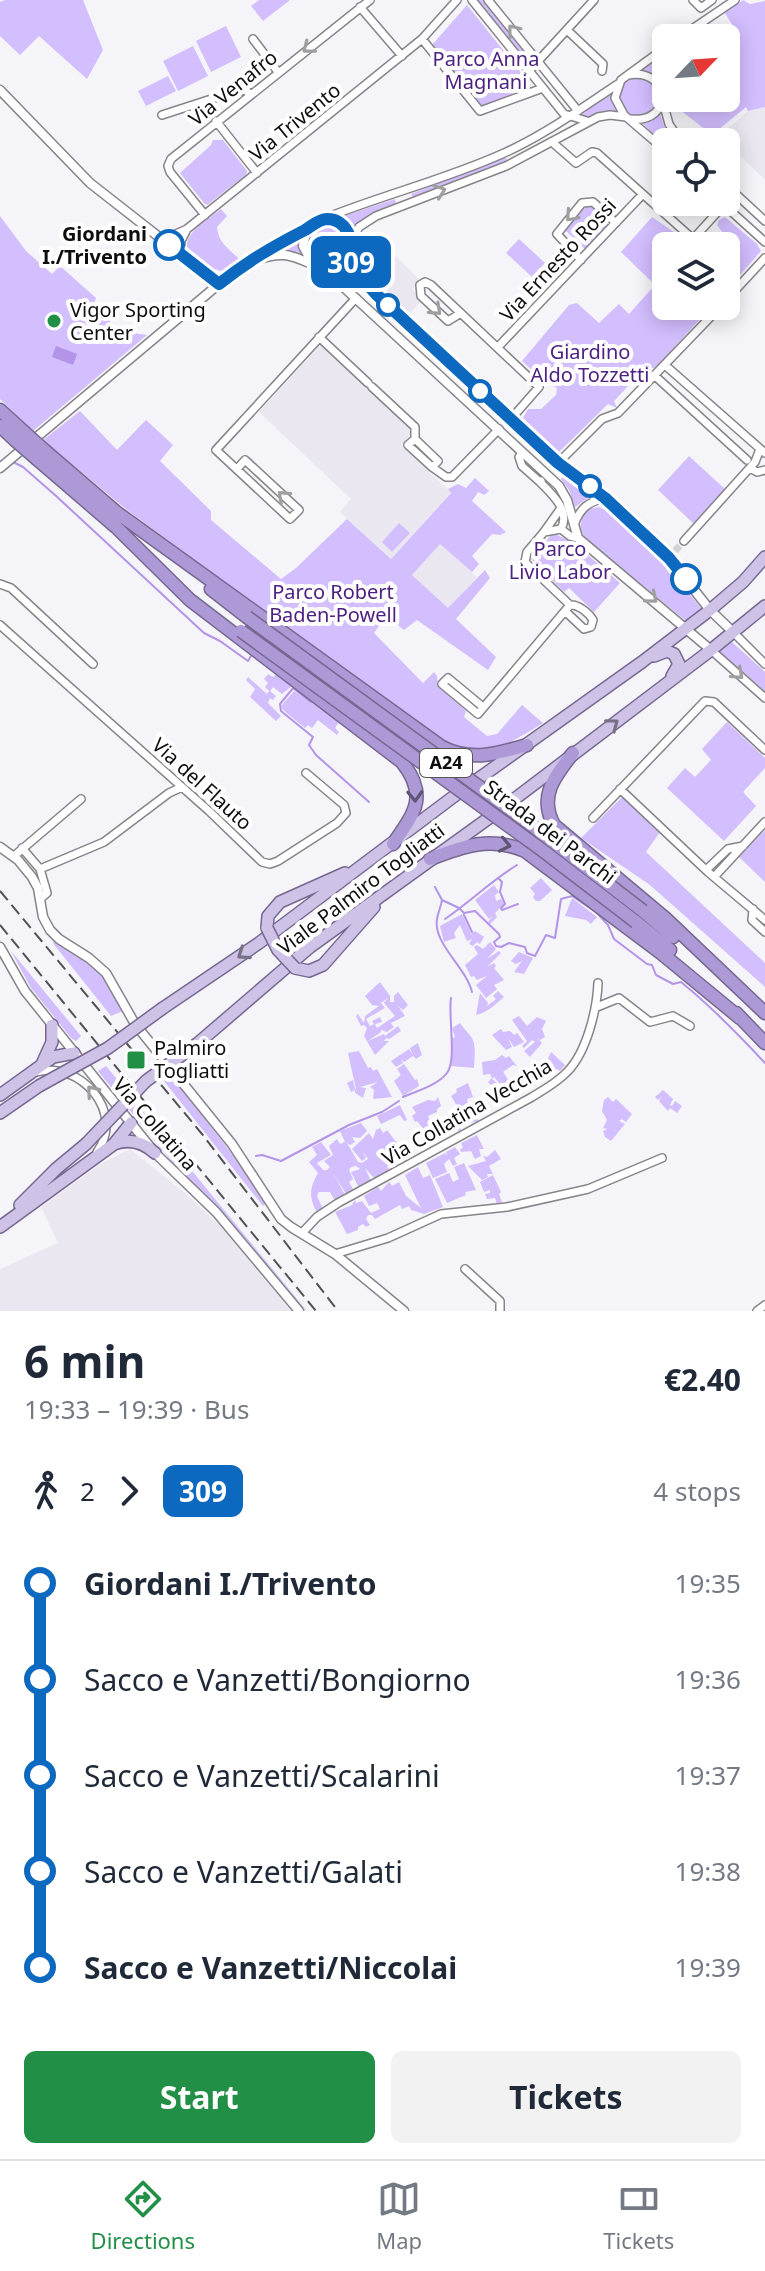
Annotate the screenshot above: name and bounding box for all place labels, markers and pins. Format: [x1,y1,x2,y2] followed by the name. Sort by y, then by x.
[42,220,147,270] place label: Giordani I./Trivento
[154,230,184,260] marker: Giordani I./Trivento
[377,294,399,316] unlabelled marker
[70,296,206,346] place label: Vigor Sporting Center
[45,312,63,330] marker: Vigor Sporting Center
[469,380,491,402] unlabelled marker
[579,475,601,497] unlabelled marker
[671,564,701,594] unlabelled marker
[154,1034,229,1084] place label: Palmiro Togliatti
[125,1049,147,1071] marker: Palmiro Togliatti

